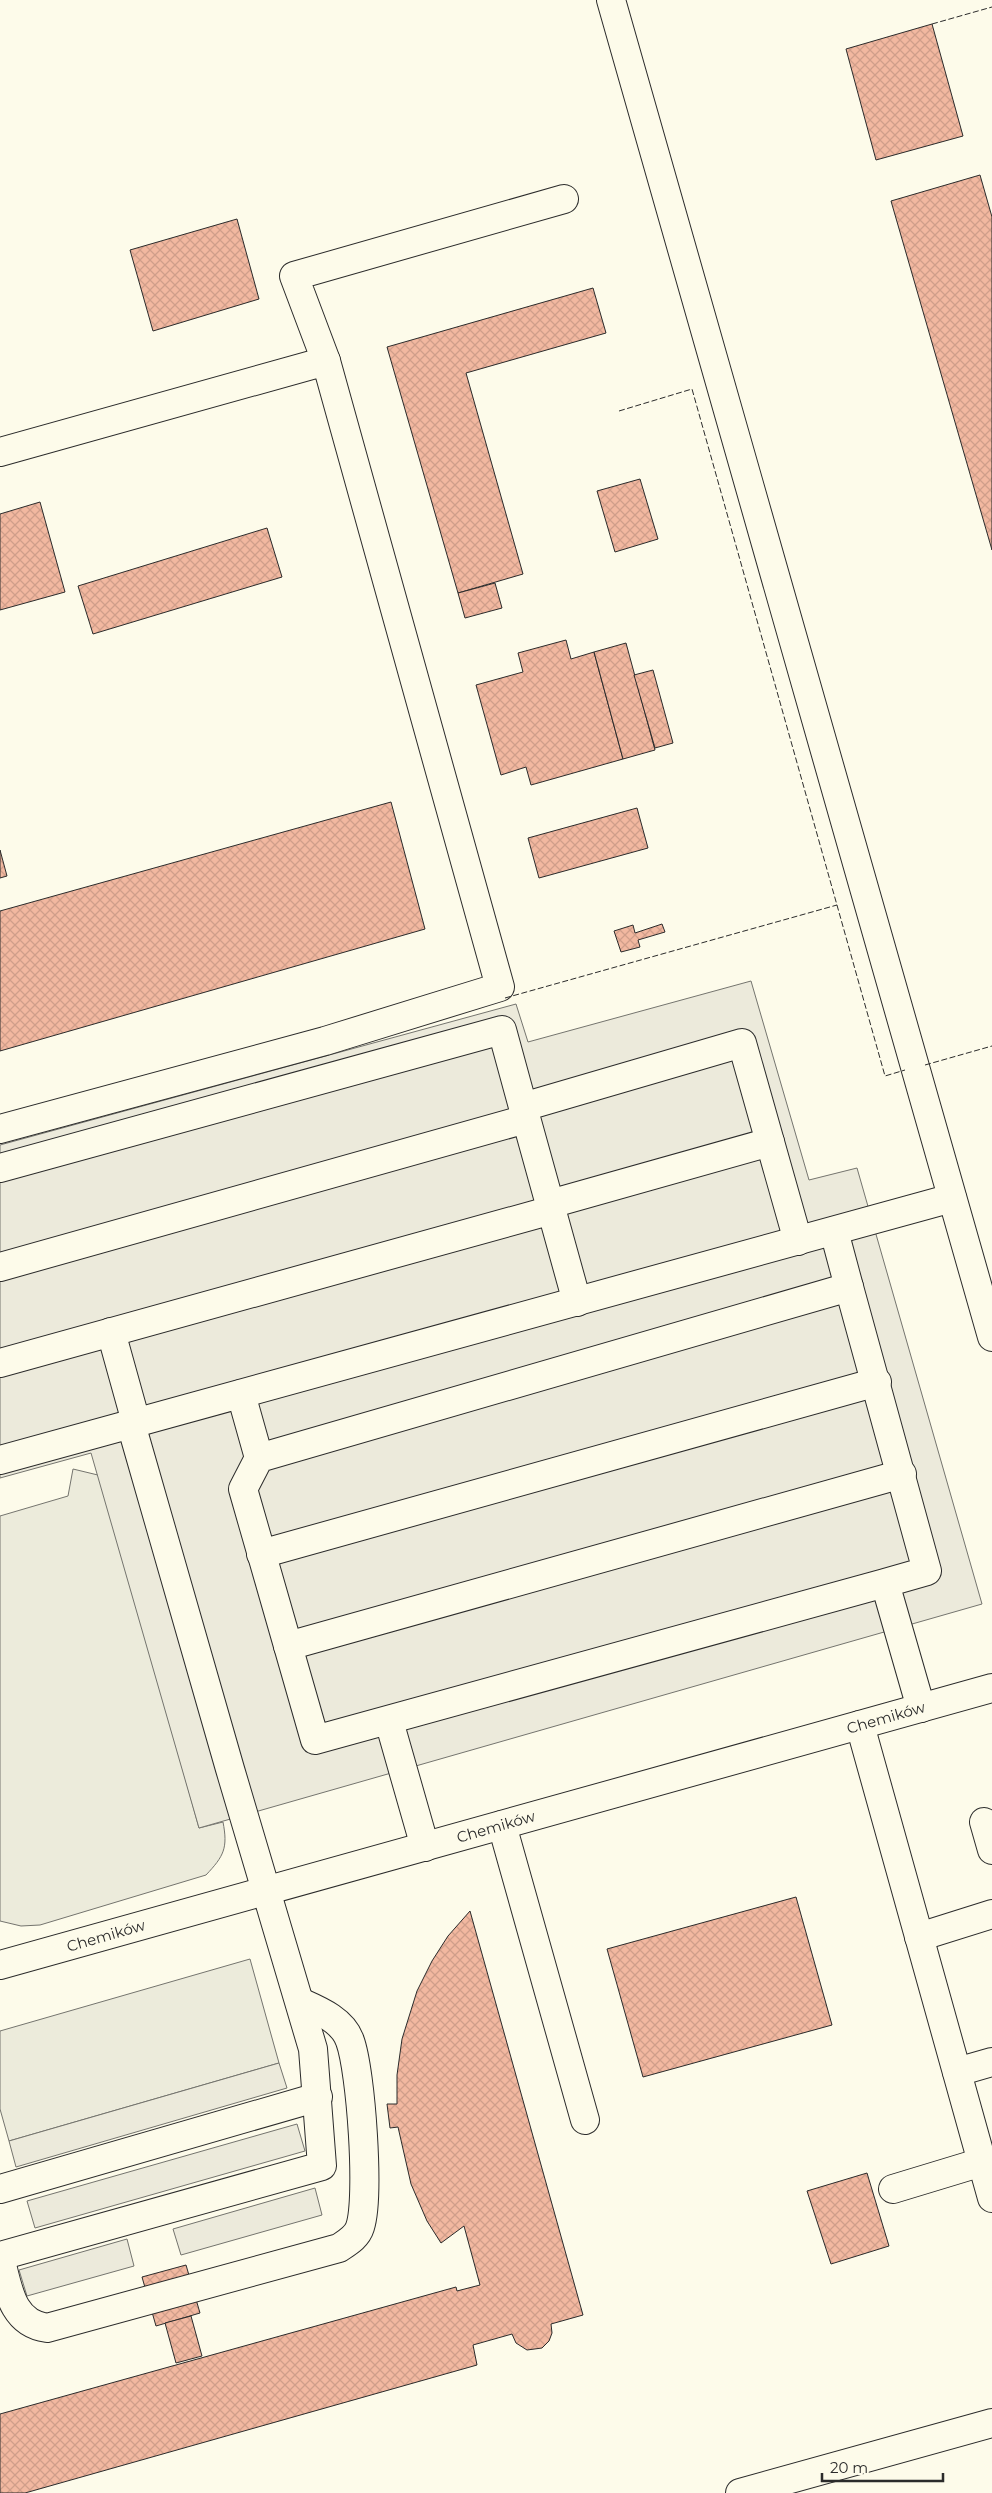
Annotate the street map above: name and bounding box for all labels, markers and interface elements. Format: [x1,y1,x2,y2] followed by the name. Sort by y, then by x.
[844,1697,928,1738] street label: Chemików
[454,1806,538,1847] street label: Chemików
[64,1915,148,1956] street label: Chemików
[822,2450,943,2482] scale bar
[830,2458,868,2477] text: 20 m

